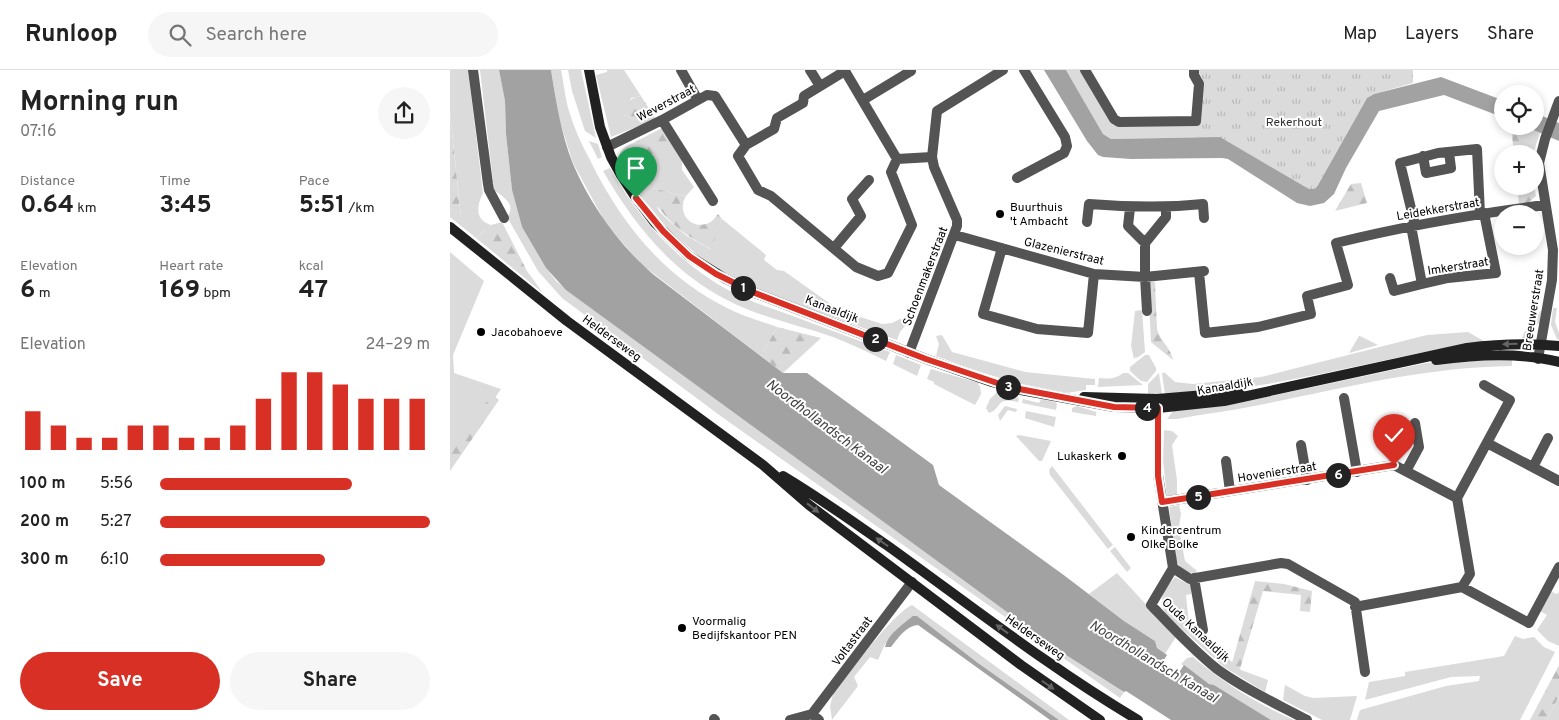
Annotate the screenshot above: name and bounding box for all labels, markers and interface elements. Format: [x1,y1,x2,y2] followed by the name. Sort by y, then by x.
[148,12,498,57] search box
[25,20,118,50] text: Runloop
[166,21,194,49] icon: search
[206,23,307,47] text: Search here
[1343,23,1377,46] text: Map
[1405,23,1459,46] text: Layers
[1487,23,1534,46] text: Share
[634,82,699,126] street label: Weverstraat
[20,85,179,121] text: Morning run
[1494,85,1544,255] map controls
[1494,85,1544,135] button: locate
[378,87,430,139] button: share
[1266,115,1322,131] park label: Rekerhout
[20,122,57,142] text: 07:16
[1494,145,1544,195] button: +
[615,147,657,198] pin
[622,154,650,182] icon: arrive
[20,173,75,190] text: Distance
[159,173,191,190] text: Time
[299,173,329,190] text: Pace
[20,190,74,222] text: 0.64
[159,190,212,222] text: 3:45
[299,190,345,222] text: 5:51
[1395,195,1481,225] street label: Leidekkerstraat
[74,200,97,217] text: km
[345,200,375,217] text: /km
[1010,200,1068,230] place label: Buurthuis 't Ambacht
[1494,205,1544,255] button: −
[994,208,1006,220] marker: Buurthuis 't Ambacht
[900,224,952,328] street label: Schoenmakerstraat
[1022,234,1106,270] street label: Glazenierstraat
[1426,254,1490,280] street label: Imkerstraat
[20,258,78,275] text: Elevation
[159,258,223,275] text: Heart rate
[299,258,324,275] text: kcal
[1520,268,1548,352] street label: Breeuwerstraat
[20,275,35,307] text: 6
[159,275,200,307] text: 169
[299,275,328,307] text: 47
[730,276,756,300] pin: 1
[741,280,746,297] text: 1
[35,285,51,302] text: m
[200,285,231,302] text: bpm
[802,292,861,328] street label: Kanaaldijk
[579,312,644,366] street label: Helderseweg
[491,325,563,341] place label: Jacobahoeve
[475,326,487,338] marker: Jacobahoeve
[862,326,888,352] pin: 2
[871,331,880,348] text: 2
[20,335,86,355] text: Elevation
[366,335,430,355] text: 24–29 m
[1502,340,1518,348] one-way arrow
[996,374,1020,400] pin: 3
[1196,374,1254,400] street label: Kanaaldijk
[762,376,891,479] water label: Noordhollandsch Kanaal
[1004,379,1013,396] text: 3
[1134,396,1160,420] pin: 4
[1143,400,1152,417] text: 4
[1373,414,1415,465] pin
[1380,421,1408,449] icon: check
[1057,449,1112,465] place label: Lukaskerk
[1116,450,1128,462] marker: Lukaskerk
[1237,459,1318,487] street label: Hovenierstraat
[1326,462,1350,488] pin: 6
[1334,467,1343,484] text: 6
[20,474,66,494] text: 100 m
[100,474,133,494] text: 5:56
[1186,484,1210,510] pin: 5
[1194,489,1203,506] text: 5
[806,503,820,513] one-way arrow
[20,512,69,532] text: 200 m
[100,512,132,532] text: 5:27
[1141,523,1221,553] place label: Kindercentrum Olke Bolke
[1125,531,1137,543] marker: Kindercentrum Olke Bolke
[875,537,889,547] one-way arrow
[20,550,68,570] text: 300 m
[100,550,129,570] text: 6:10
[1158,595,1233,667] street label: Oude Kanaaldijk
[1001,611,1068,664] street label: Helderseweg
[692,614,797,644] place label: Voormalig Bedijfskantoor PEN
[829,614,877,670] street label: Voltastraat
[1086,617,1222,708] water label: Noordhollandsch Kanaal
[676,622,688,634] marker: Voormalig Bedijfskantoor PEN
[995,624,1009,634] one-way arrow
[20,652,220,710] button: Save
[230,652,430,710] button: Share
[1041,679,1054,690] one-way arrow

